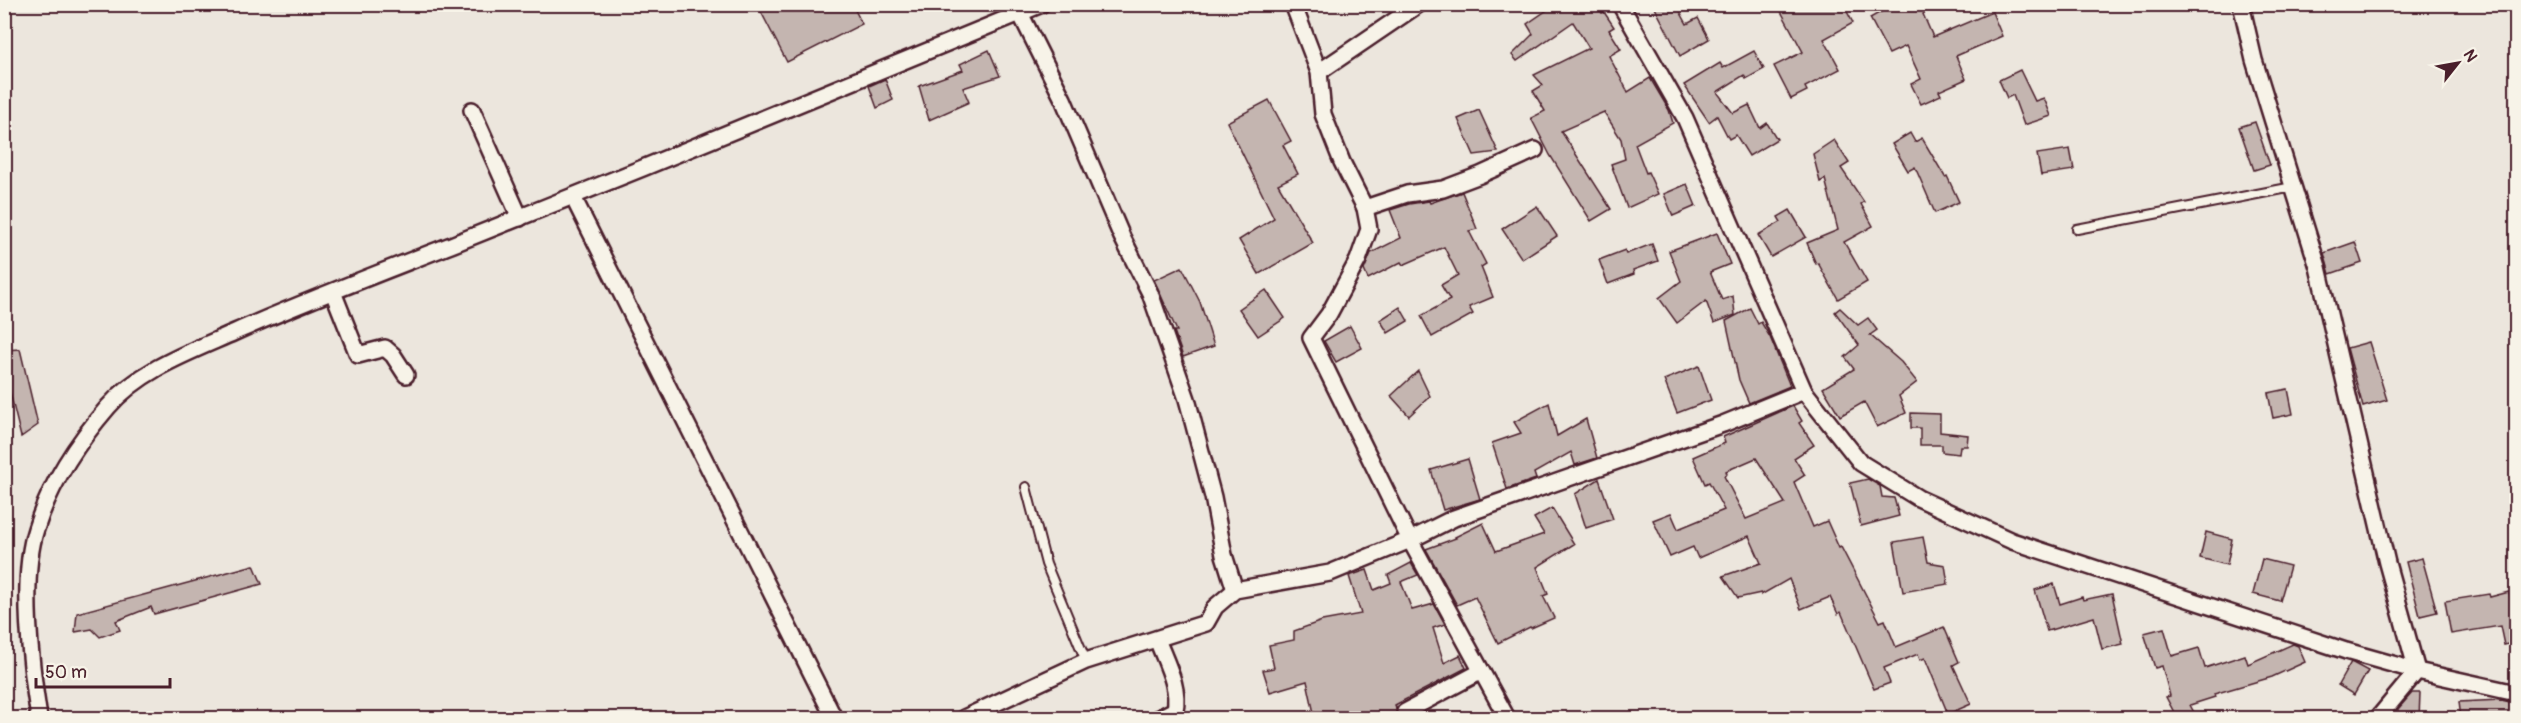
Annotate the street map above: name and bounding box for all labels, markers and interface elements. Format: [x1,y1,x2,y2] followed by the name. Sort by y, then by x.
[2428,33,2488,93] north arrow
[2459,46,2481,66] text: N
[36,651,170,689] scale bar
[45,661,87,684] text: 50 m

